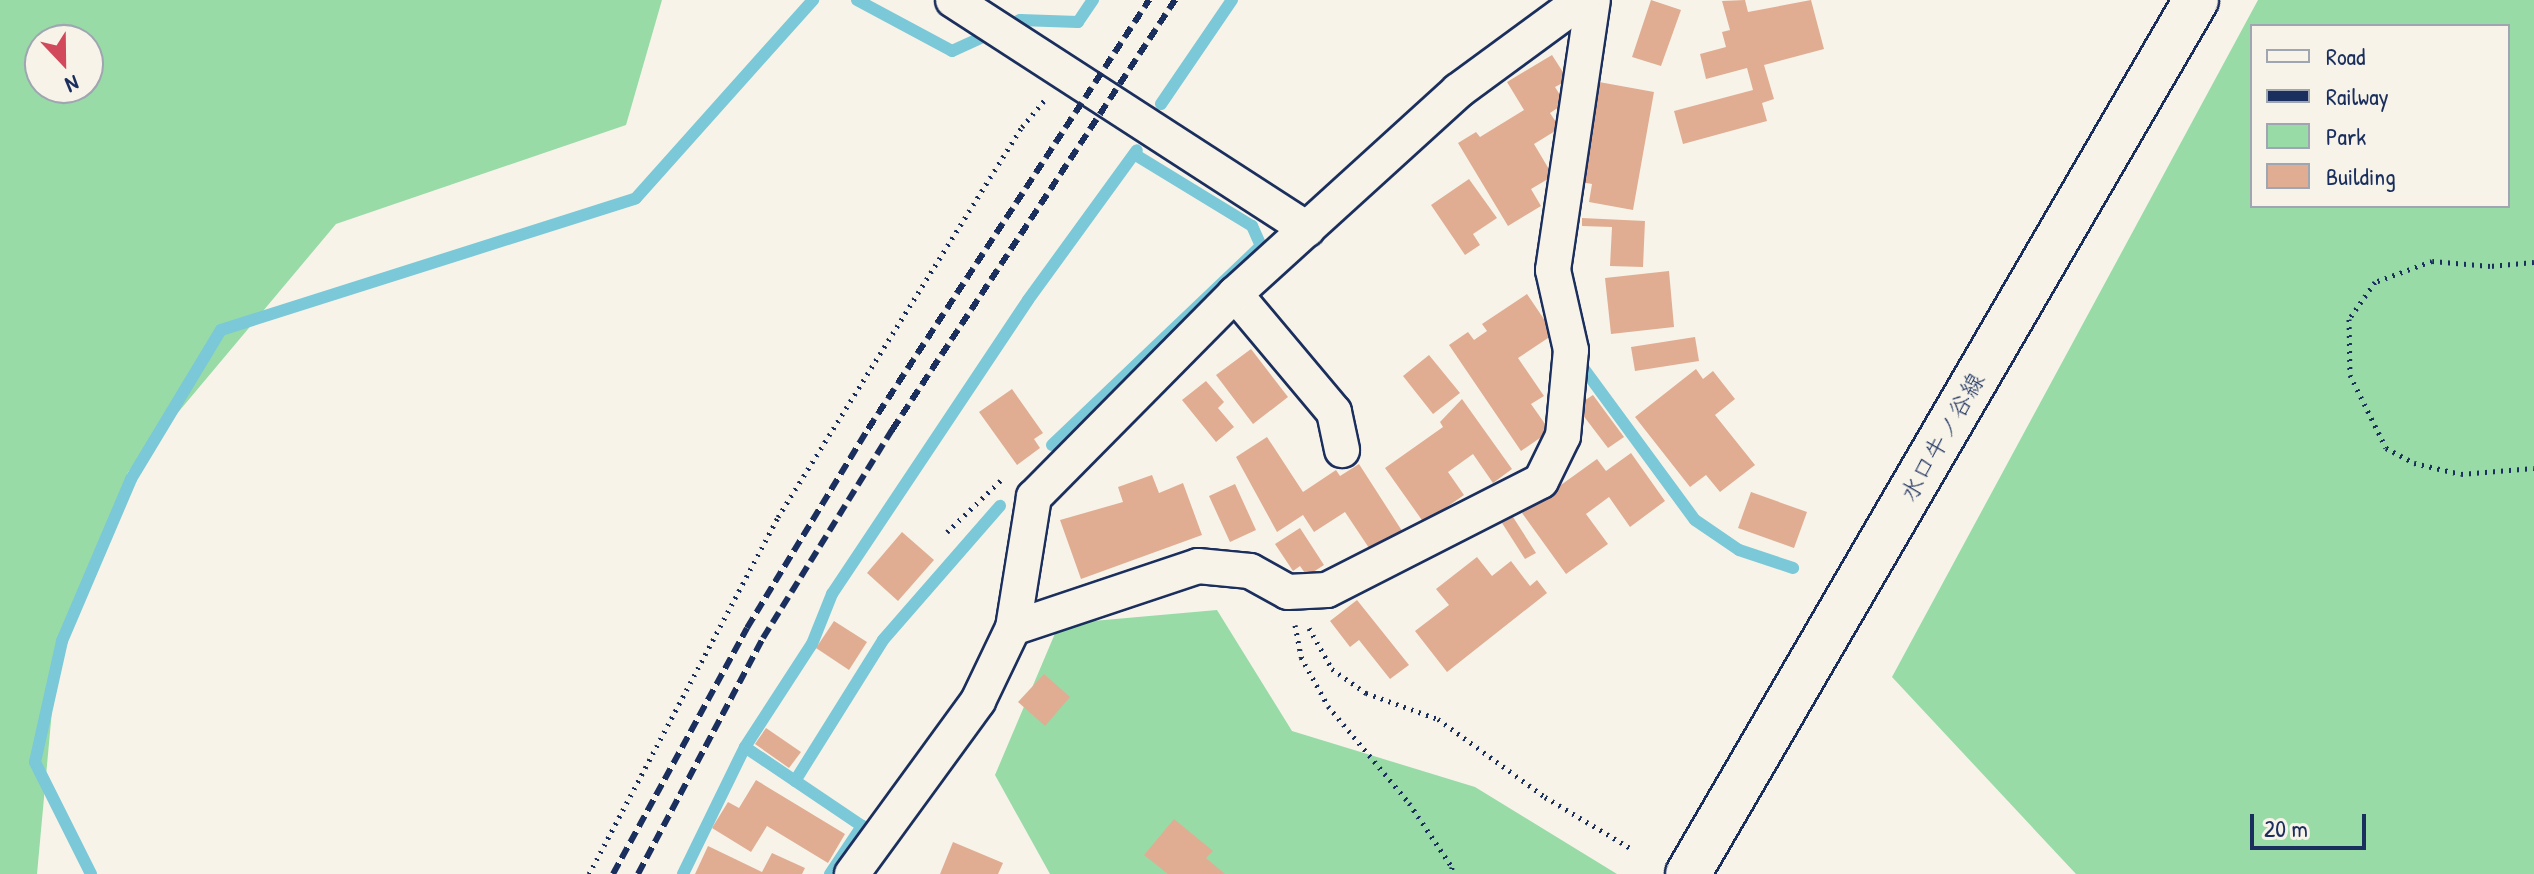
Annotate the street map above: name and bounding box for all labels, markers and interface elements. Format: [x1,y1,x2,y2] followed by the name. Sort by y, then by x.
[24,24,104,104] north arrow
[2250,24,2510,208] legend
[2326,40,2365,72] text: Road
[61,68,83,101] text: N
[2326,80,2389,112] text: Railway
[2326,120,2366,152] text: Park
[2326,160,2396,192] text: Building
[1894,367,1990,507] street label: 水口牛ノ谷線
[2254,798,2370,848] scale bar
[2264,812,2308,844] text: 20 m

